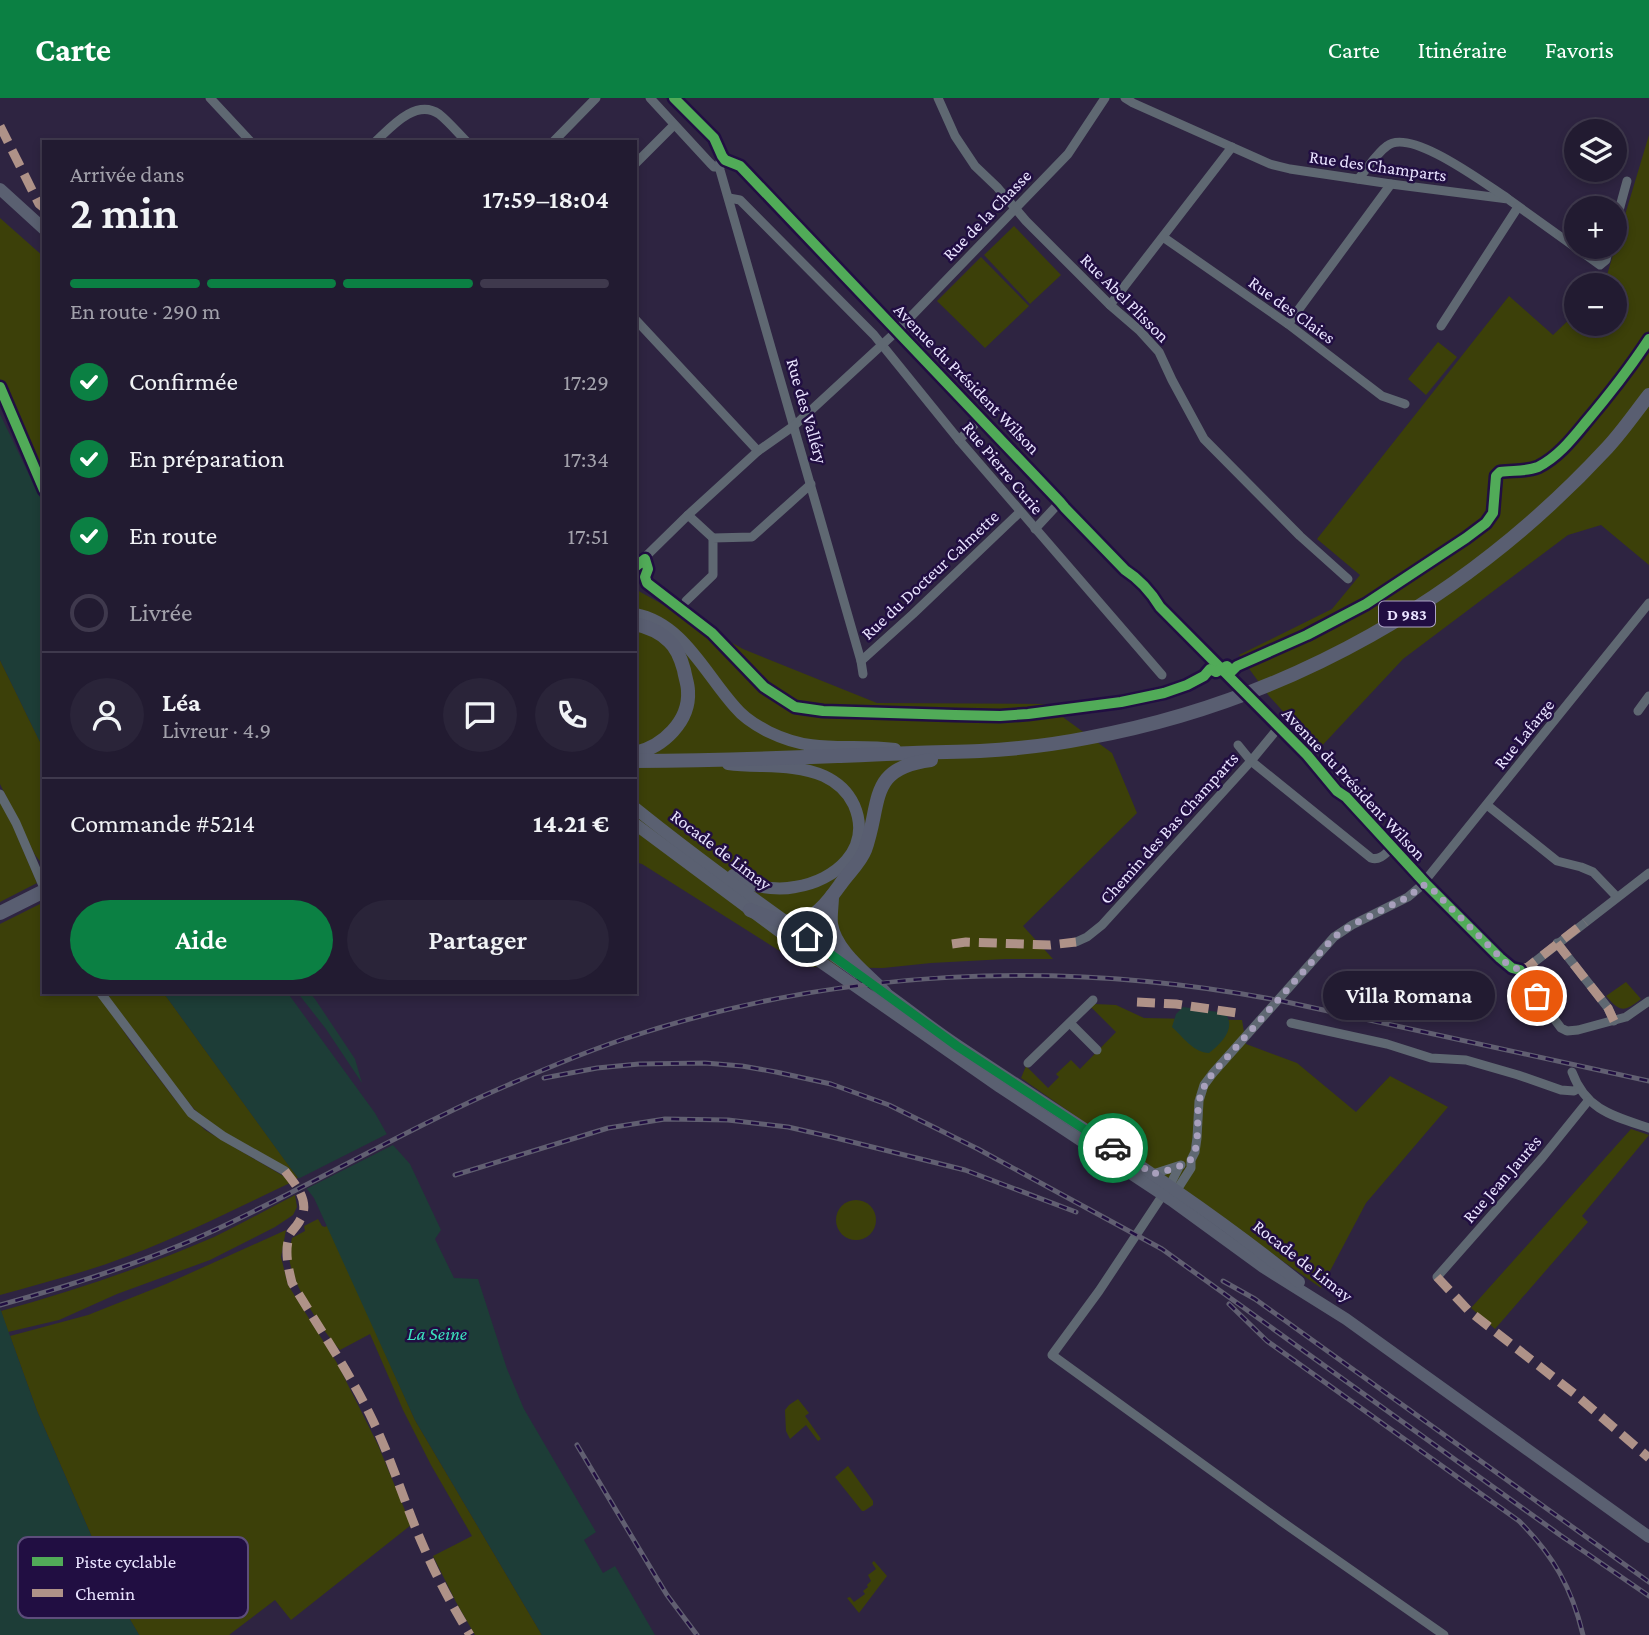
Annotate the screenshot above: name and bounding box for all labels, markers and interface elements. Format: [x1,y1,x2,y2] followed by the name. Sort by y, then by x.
[35,31,111,68] text: Carte
[1328,36,1380,63] text: Carte
[1418,36,1507,63] text: Itinéraire
[1545,36,1614,63] text: Favoris
[1564,119,1627,336] map controls
[1564,119,1627,182] button: layers
[1308,146,1448,186] street label: Rue des Champarts
[70,161,185,187] text: Arrivée dans
[939,165,1035,265] street label: Rue de la Chasse
[482,185,609,214] text: 17:59–18:04
[70,187,178,238] text: 2 min
[1564,196,1627,259] button: +
[1076,249,1174,347] street label: Rue Abel Plisson
[1245,272,1339,348] street label: Rue des Claies
[1564,273,1627,336] button: −
[70,298,221,324] text: En route · 290 m
[890,300,1044,459] street label: Avenue du Président Wilson
[782,356,832,466] street label: Rue des Valléry
[70,363,108,401] icon: check
[129,367,238,396] text: Confirmée
[563,369,609,395] text: 17:29
[958,418,1048,519] street label: Rue Pierre Curie
[70,440,108,478] icon: check
[129,444,284,473] text: En préparation
[563,446,609,472] text: 17:34
[857,506,1003,644] street label: Rue du Docteur Calmette
[70,517,108,555] icon: check
[129,521,217,550] text: En route
[567,523,609,549] text: 17:51
[129,598,192,627] text: Livrée
[1379,601,1435,626] road number: D 983
[70,678,144,752] button: person
[443,678,517,752] button: chat
[535,678,609,752] button: phone
[162,688,201,717] text: Léa
[1490,695,1558,773] street label: Rue Lafarge
[1278,704,1430,865] street label: Avenue du Président Wilson
[162,717,271,743] text: Livreur · 4.9
[1096,748,1242,908] street label: Chemin des Bas Champarts
[667,806,776,895] street label: Rocade de Limay
[70,809,255,838] text: Commande #5214
[533,809,609,838] text: 14.21 €
[70,900,333,980] button: Aide
[347,900,609,980] button: Partager
[777,907,837,967] pin
[788,918,826,956] icon: home
[1507,966,1567,1026] pin
[1324,972,1495,1020] callout: Villa Romana
[1518,977,1556,1015] icon: bag
[1346,982,1472,1008] text: Villa Romana
[1078,1113,1148,1183] courier
[1094,1129,1132,1167] icon: car
[1459,1131,1545,1227] street label: Rue Jean Jaurès
[1249,1216,1357,1306] street label: Rocade de Limay
[407,1323,467,1344] water label: La Seine
[18,1537,248,1618] legend
[75,1551,176,1572] text: Piste cyclable
[75,1583,135,1604] text: Chemin

